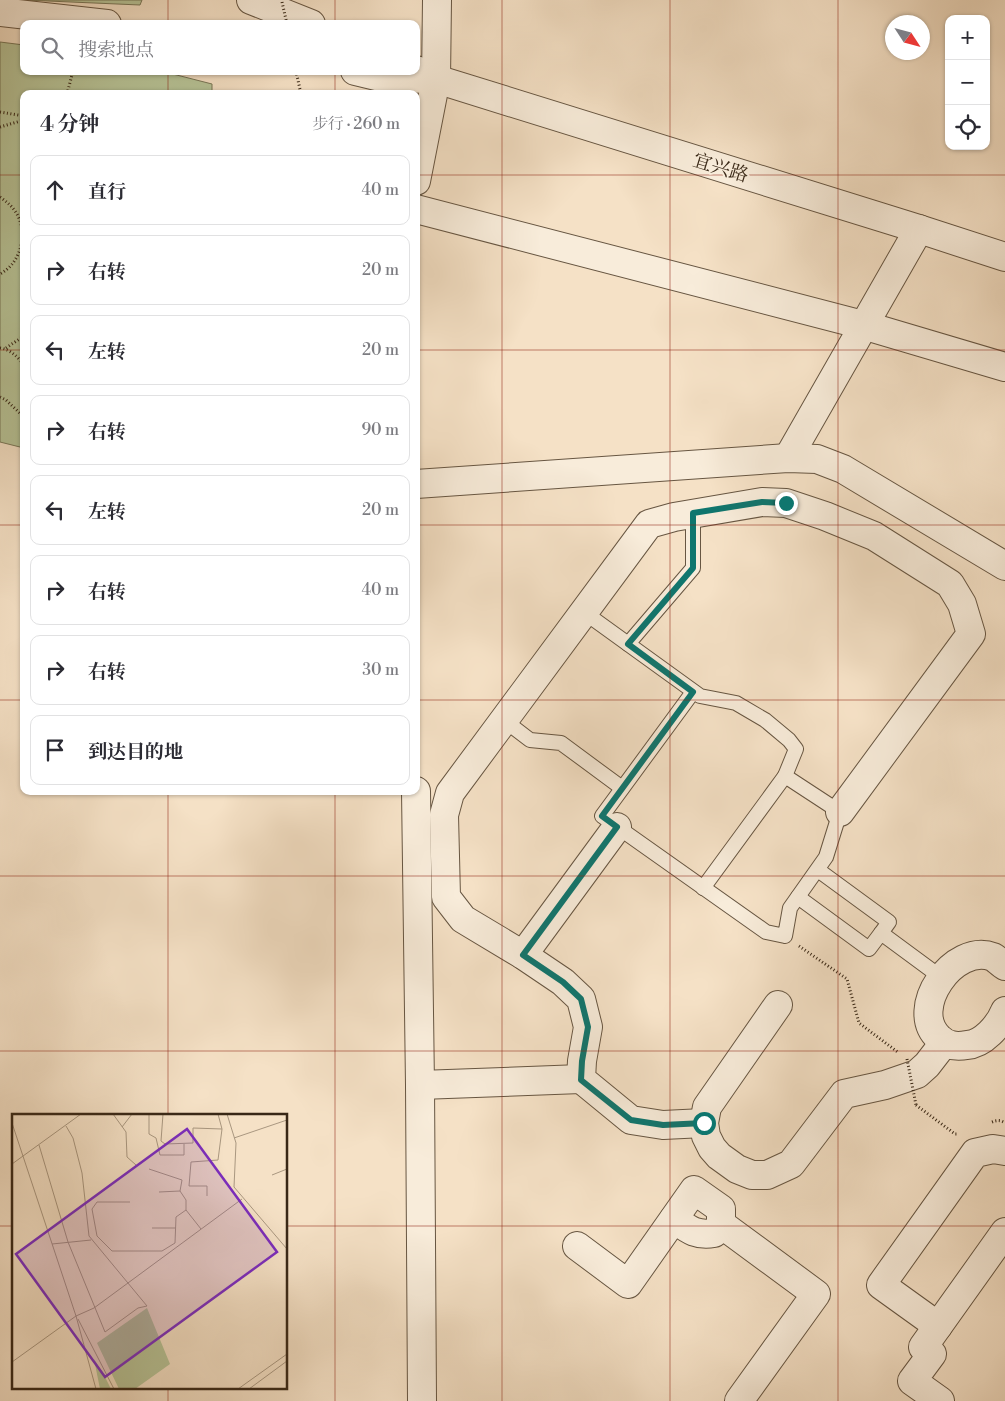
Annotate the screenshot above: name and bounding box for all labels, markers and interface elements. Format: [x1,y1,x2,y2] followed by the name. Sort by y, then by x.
[885,15,930,60] north arrow
[945,15,990,150] map controls
[945,15,990,60] button: +
[20,20,420,75] search box
[38,34,66,62] icon: search
[78,38,154,62] text: 搜索地点
[945,60,990,105] button: −
[945,105,990,150] button: locate
[40,112,99,138] text: 4 分钟
[312,114,400,134] text: 步行 · 260 m
[690,148,751,188] street label: 宜兴路
[41,176,69,204] icon: ahead
[88,180,126,204] text: 直行
[362,180,399,200] text: 40 m
[41,256,69,284] icon: right
[88,260,126,284] text: 右转
[362,260,399,280] text: 20 m
[41,336,69,364] icon: left
[88,340,126,364] text: 左转
[362,340,399,360] text: 20 m
[41,416,69,444] icon: right
[88,420,126,444] text: 右转
[361,420,399,440] text: 90 m
[775,492,798,515] route end
[41,496,69,524] icon: left
[88,500,126,524] text: 左转
[362,500,399,520] text: 20 m
[41,576,69,604] icon: right
[88,580,126,604] text: 右转
[362,580,399,600] text: 40 m
[41,656,69,684] icon: right
[88,660,126,684] text: 右转
[362,660,399,680] text: 30 m
[41,736,69,764] icon: arrive
[88,740,183,764] text: 到达目的地
[693,1112,716,1135] route start
[12,1114,288,1388] inset map

